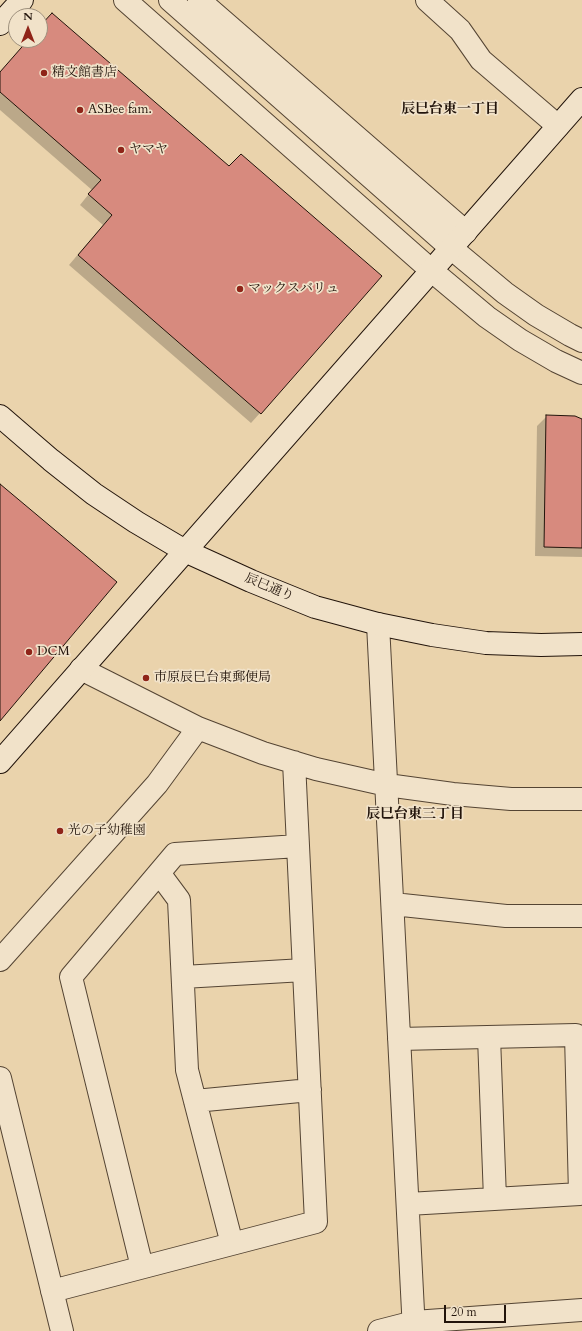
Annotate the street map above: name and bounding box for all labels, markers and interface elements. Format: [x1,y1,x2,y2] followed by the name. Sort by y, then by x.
[8,8,48,48] north arrow
[23,9,33,24] text: N
[52,65,117,81] place label: 精文館書店
[39,68,49,78] marker: 精文館書店
[88,102,152,118] place label: ASBee fam.
[401,102,499,118] district label: 辰巳台東一丁目
[75,105,85,115] marker: ASBee fam.
[129,142,168,158] place label: ヤマヤ
[116,145,126,155] marker: ヤマヤ
[248,281,339,297] place label: マックスバリュ
[235,284,245,294] marker: マックスバリュ
[242,571,296,605] street label: 辰巳通り
[37,644,70,660] place label: DCM
[24,647,34,657] marker: DCM
[154,670,271,686] place label: 市原辰巳台東郵便局
[141,673,151,683] marker: 市原辰巳台東郵便局
[366,807,464,823] district label: 辰巳台東三丁目
[68,823,146,839] place label: 光の子幼稚園
[55,826,65,836] marker: 光の子幼稚園
[446,1297,508,1323] scale bar
[451,1304,477,1320] text: 20 m

